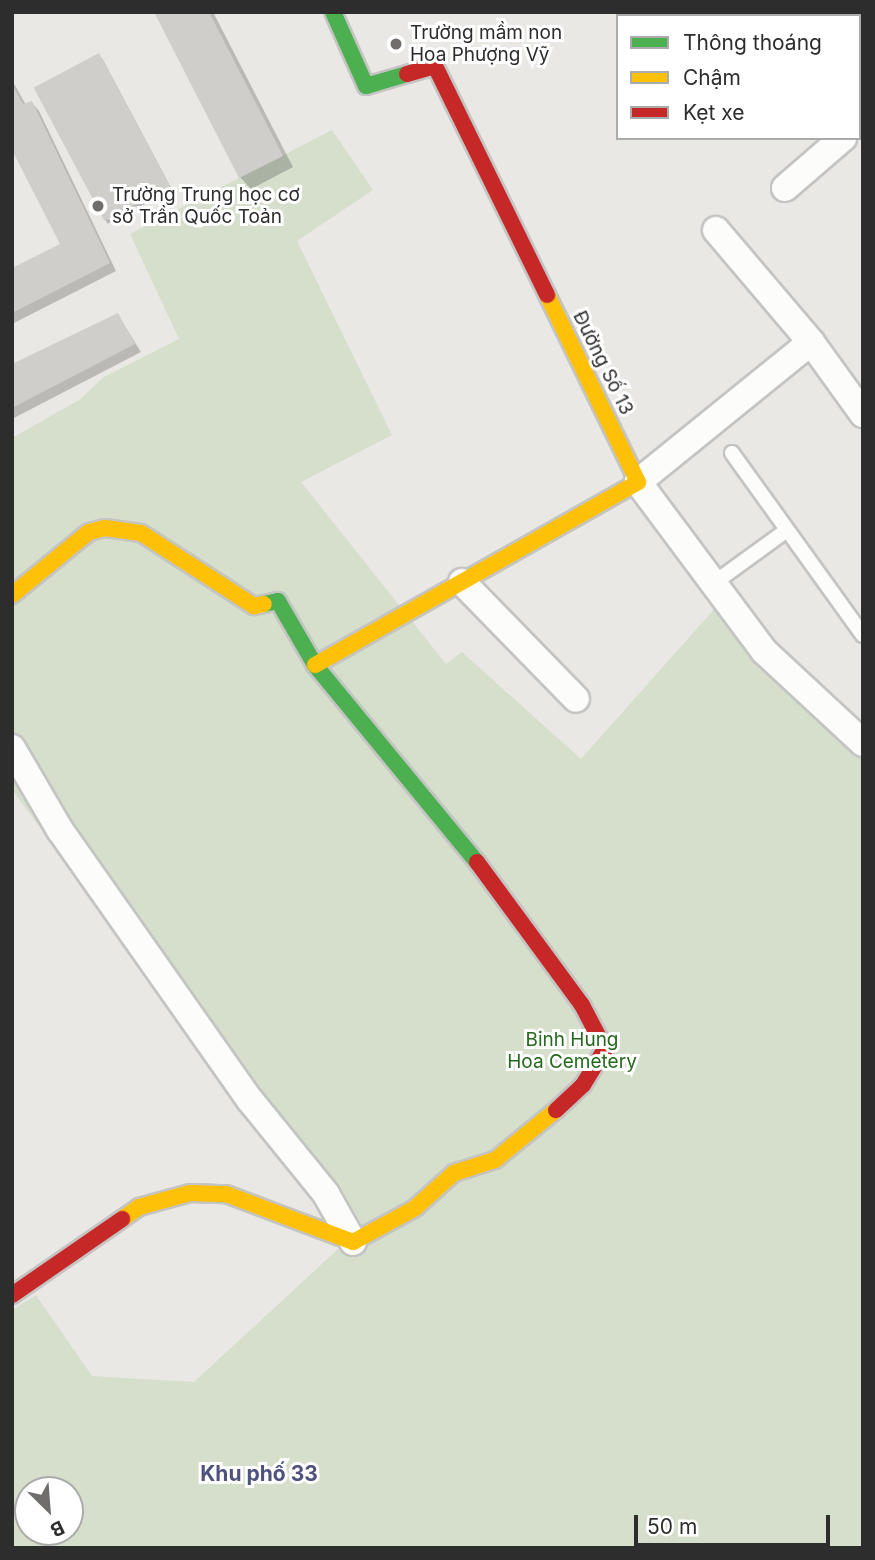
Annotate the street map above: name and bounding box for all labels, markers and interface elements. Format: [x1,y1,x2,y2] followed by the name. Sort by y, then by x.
[616,14,861,140] legend
[410,22,562,66] place label: Trường mầm non Hoa Phượng Vỹ
[683,30,822,55] text: Thông thoáng
[388,36,404,52] marker: Trường mầm non Hoa Phượng Vỹ
[683,65,741,90] text: Chậm
[683,100,745,125] text: Kẹt xe
[112,184,300,228] place label: Trường Trung học cơ sở Trần Quốc Toản
[90,198,106,214] marker: Trường Trung học cơ sở Trần Quốc Toản
[568,307,638,419] street label: Đường Số 13
[507,1029,637,1073] park label: Binh Hung Hoa Cemetery
[200,1461,318,1487] district label: Khu phố 33
[14,1476,84,1546] north arrow
[637,1500,833,1544] scale bar
[647,1514,697,1539] text: 50 m
[47,1516,68,1542] text: B

